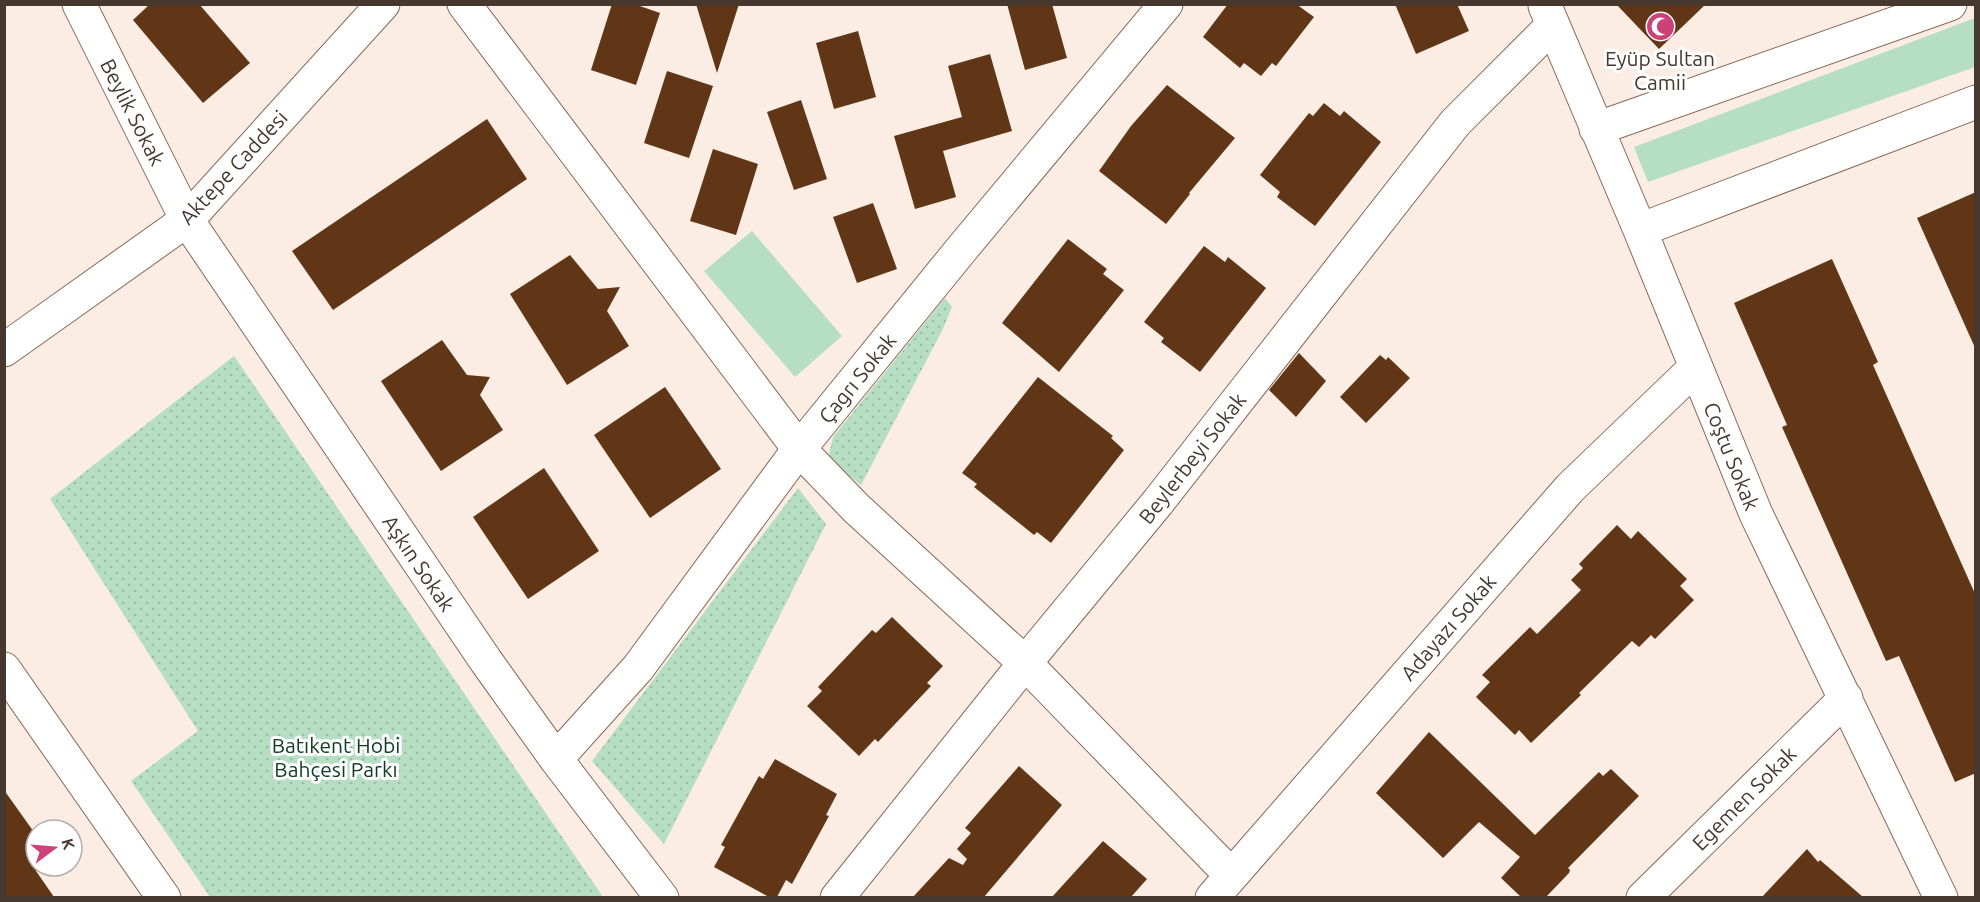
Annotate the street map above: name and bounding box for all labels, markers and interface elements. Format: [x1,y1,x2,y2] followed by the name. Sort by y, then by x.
[1644,11,1676,43] mosque icon: Eyüp Sultan Camii
[1605,46,1715,94] place label: Eyüp Sultan Camii
[96,55,170,170] street label: Beylik Sokak
[174,105,292,229] street label: Aktepe Caddesi
[813,328,901,428] street label: Çagrı Sokak
[1134,388,1251,528] street label: Beylerbeyi Sokak
[1699,398,1765,514] street label: Coştu Sokak
[378,510,460,616] street label: Aşkın Sokak
[1396,569,1501,685] street label: Adayazı Sokak
[272,733,400,781] park label: Batıkent Hobi Bahçesi Parkı
[1687,741,1801,855] street label: Egemen Sokak
[24,818,84,878] north arrow
[58,836,79,852] text: K

